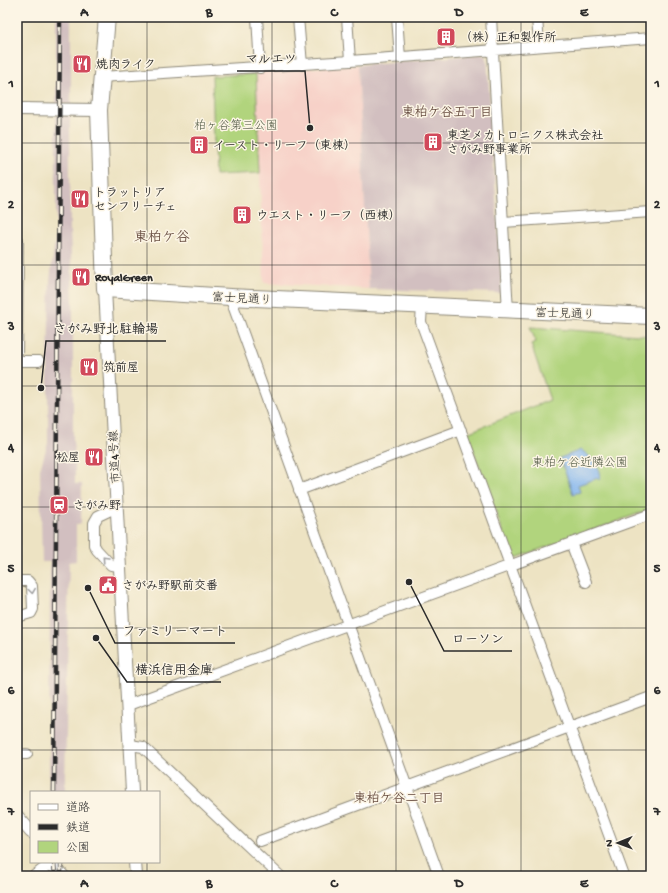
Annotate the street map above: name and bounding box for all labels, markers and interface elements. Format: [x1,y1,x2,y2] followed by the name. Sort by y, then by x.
[79,6,89,21] text: A
[205,6,214,21] text: B
[329,6,339,21] text: C
[454,6,464,21] text: D
[580,6,589,21] text: E
[435,26,457,48] building icon: （株）正和製作所
[460,31,557,46] place label: （株）正和製作所
[237,46,305,71] callout: マルエツ
[71,53,93,75] restaurant icon: 焼肉ライク
[245,53,297,68] text: マルエツ
[96,58,156,73] place label: 焼肉ライク
[7,77,14,92] text: 1
[653,77,660,92] text: 1
[401,105,493,121] district label: 東柏ケ谷五丁目
[194,119,278,134] park label: 柏ヶ谷第三公園
[447,129,603,158] place label: 東芝メカトロニクス株式会社 さがみ野事業所
[422,131,444,153] building icon: 東芝メカトロニクス株式会社 さがみ野事業所
[188,134,210,156] building icon: イースト・リーフ（東棟）
[213,139,356,154] place label: イースト・リーフ（東棟）
[94,187,177,215] place label: トラットリア センフリーチェ
[69,188,91,210] restaurant icon: トラットリア センフリーチェ
[8,198,15,213] text: 2
[654,198,661,213] text: 2
[231,204,253,226] building icon: ウエスト・リーフ（西棟）
[256,209,400,224] place label: ウエスト・リーフ（西棟）
[134,230,190,247] district label: 東柏ケ谷
[70,266,92,288] restaurant icon: RoyalGreen
[94,272,153,286] place label: RoyalGreen
[212,290,272,309] street label: 富士見通り
[535,306,595,323] street label: 富士見通り
[46,316,166,341] callout: さがみ野北駐輪場
[7,320,15,335] text: 3
[653,320,661,335] text: 3
[54,322,158,338] text: さがみ野北駐輪場
[78,356,100,378] restaurant icon: 筑前屋
[103,361,139,376] place label: 筑前屋
[107,430,124,484] street label: 市道4号線
[7,441,15,456] text: 4
[653,441,661,456] text: 4
[83,446,105,468] restaurant icon: 松屋
[56,451,80,466] place label: 松屋
[532,456,628,471] park label: 東柏ケ谷近隣公園
[48,494,70,516] station icon: さがみ野
[73,499,121,514] place label: さがみ野
[102,556,110,564] one-way arrow
[8,562,15,577] text: 5
[654,562,661,577] text: 5
[97,574,119,596] public building icon: さがみ野駅前交番
[122,579,218,594] place label: さがみ野駅前交番
[27,588,36,595] one-way arrow
[115,618,235,643] callout: ファミリーマート
[123,625,227,640] text: ファミリーマート
[444,626,512,651] callout: ローソン
[452,633,504,648] text: ローソン
[127,657,221,682] callout: 横浜信用金庫
[135,663,213,679] text: 横浜信用金庫
[8,684,15,699] text: 6
[654,684,661,699] text: 6
[30,791,160,863] legend
[353,791,445,807] district label: 東柏ケ谷二丁目
[66,801,90,816] text: 道路
[7,805,16,820] text: 7
[653,805,662,820] text: 7
[66,821,90,836] text: 鉄道
[598,823,638,863] north arrow
[604,839,616,847] text: N
[66,841,90,856] text: 公園
[79,877,89,892] text: A
[205,877,214,892] text: B
[329,877,339,892] text: C
[454,877,464,892] text: D
[580,877,589,892] text: E

